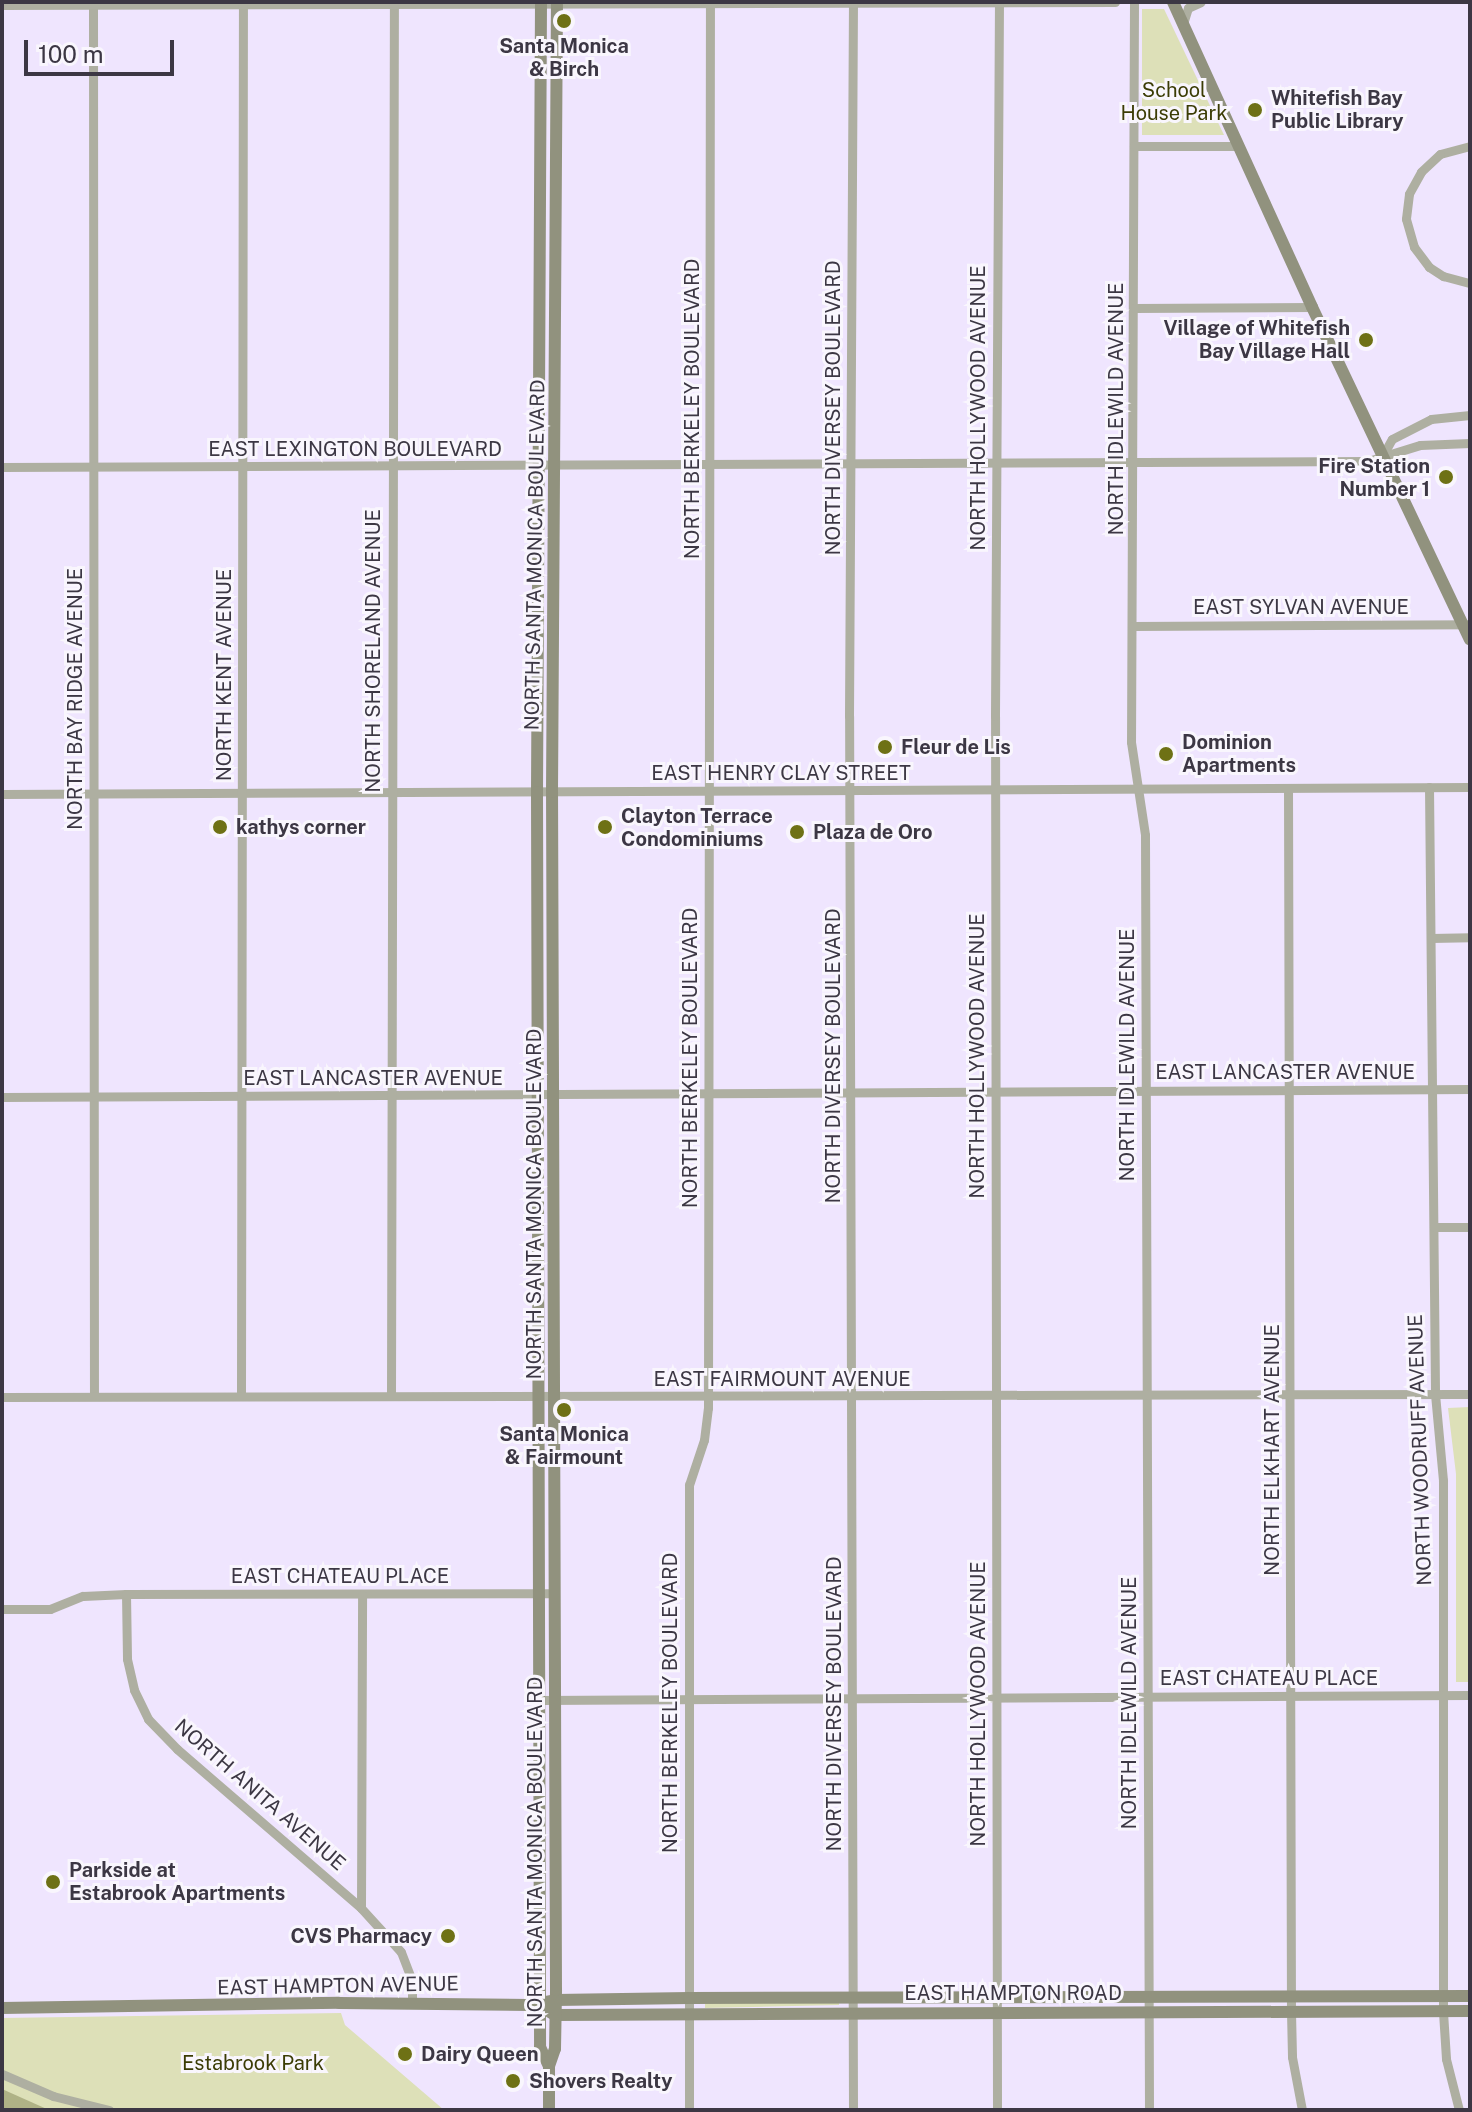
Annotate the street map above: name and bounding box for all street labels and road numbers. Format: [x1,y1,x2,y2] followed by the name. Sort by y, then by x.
[680,259,704,559] street label: NORTH BERKELEY BOULEVARD
[821,260,845,556] street label: NORTH DIVERSEY BOULEVARD
[966,265,990,551] street label: NORTH HOLLYWOOD AVENUE
[1104,282,1128,536] street label: NORTH IDLEWILD AVENUE
[520,379,550,731] street label: NORTH SANTA MONICA BOULEVARD
[208,437,502,461] street label: EAST LEXINGTON BOULEVARD
[361,509,385,793] street label: NORTH SHORELAND AVENUE
[63,568,87,830] street label: NORTH BAY RIDGE AVENUE
[212,569,236,781] street label: NORTH KENT AVENUE
[1193,595,1409,619] street label: EAST SYLVAN AVENUE
[651,761,911,785] street label: EAST HENRY CLAY STREET
[678,908,702,1208] street label: NORTH BERKELEY BOULEVARD
[821,908,845,1204] street label: NORTH DIVERSEY BOULEVARD
[965,913,989,1199] street label: NORTH HOLLYWOOD AVENUE
[1115,928,1139,1182] street label: NORTH IDLEWILD AVENUE
[522,1029,546,1379] street label: NORTH SANTA MONICA BOULEVARD
[1155,1060,1415,1084] street label: EAST LANCASTER AVENUE
[243,1066,503,1090] street label: EAST LANCASTER AVENUE
[1403,1314,1437,1586] street label: NORTH WOODRUFF AVENUE
[1260,1324,1284,1576] street label: NORTH ELKHART AVENUE
[653,1367,911,1391] street label: EAST FAIRMOUNT AVENUE
[658,1553,682,1853] street label: NORTH BERKELEY BOULEVARD
[822,1556,846,1852] street label: NORTH DIVERSEY BOULEVARD
[966,1561,990,1847] street label: NORTH HOLLYWOOD AVENUE
[231,1564,449,1588] street label: EAST CHATEAU PLACE
[1117,1576,1141,1830] street label: NORTH IDLEWILD AVENUE
[1160,1666,1378,1690] street label: EAST CHATEAU PLACE
[523,1677,547,2027] street label: NORTH SANTA MONICA BOULEVARD
[170,1714,350,1876] street label: NORTH ANITA AVENUE
[217,1972,459,2000] street label: EAST HAMPTON AVENUE
[904,1981,1122,2005] street label: EAST HAMPTON ROAD

